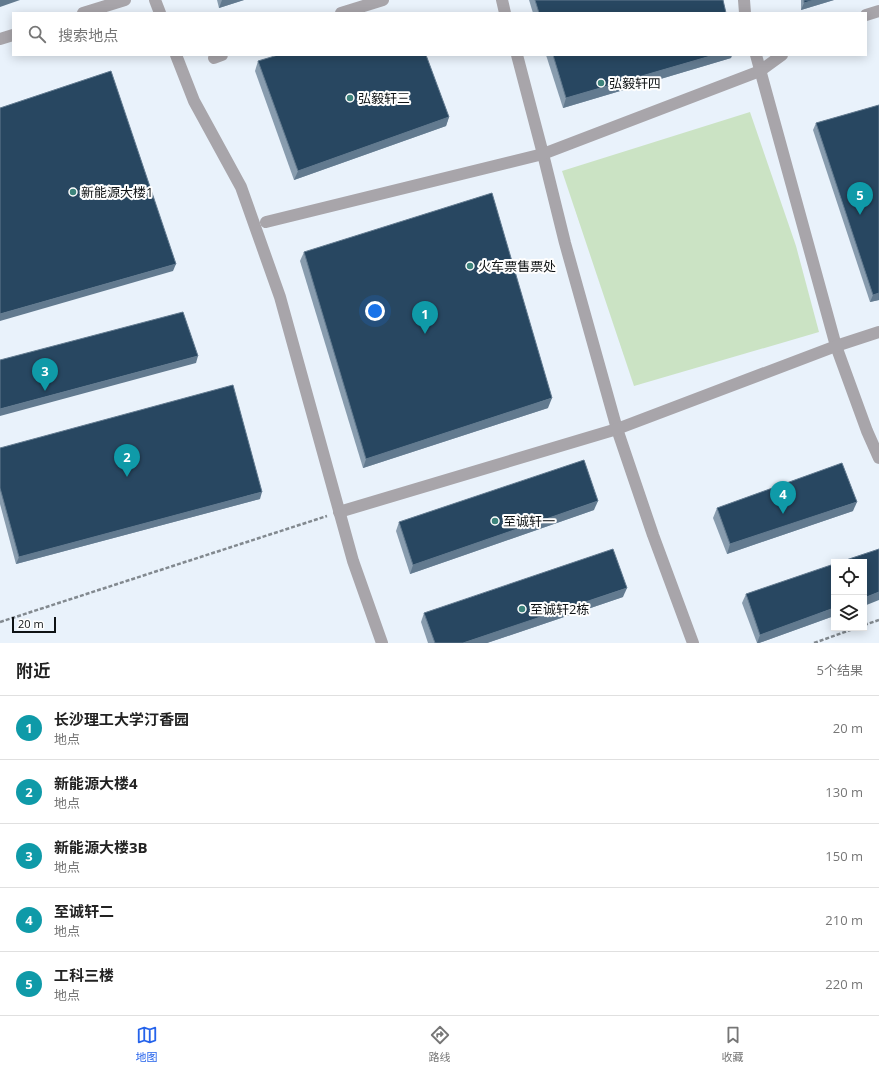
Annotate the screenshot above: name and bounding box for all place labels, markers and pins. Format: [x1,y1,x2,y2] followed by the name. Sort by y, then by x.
[609,74,661,92] place label: 弘毅轩四
[596,78,606,88] marker: 弘毅轩四
[358,89,410,107] place label: 弘毅轩三
[345,93,355,103] marker: 弘毅轩三
[847,182,873,215] pin: 5
[81,183,153,201] place label: 新能源大楼1
[68,187,78,197] marker: 新能源大楼1
[478,257,556,275] place label: 火车票售票处
[465,261,475,271] marker: 火车票售票处
[412,301,438,334] pin: 1
[32,358,58,391] pin: 3
[114,444,140,477] pin: 2
[770,481,796,514] pin: 4
[503,512,555,530] place label: 至诚轩一
[490,516,500,526] marker: 至诚轩一
[530,600,589,618] place label: 至诚轩2栋
[517,604,527,614] marker: 至诚轩2栋

